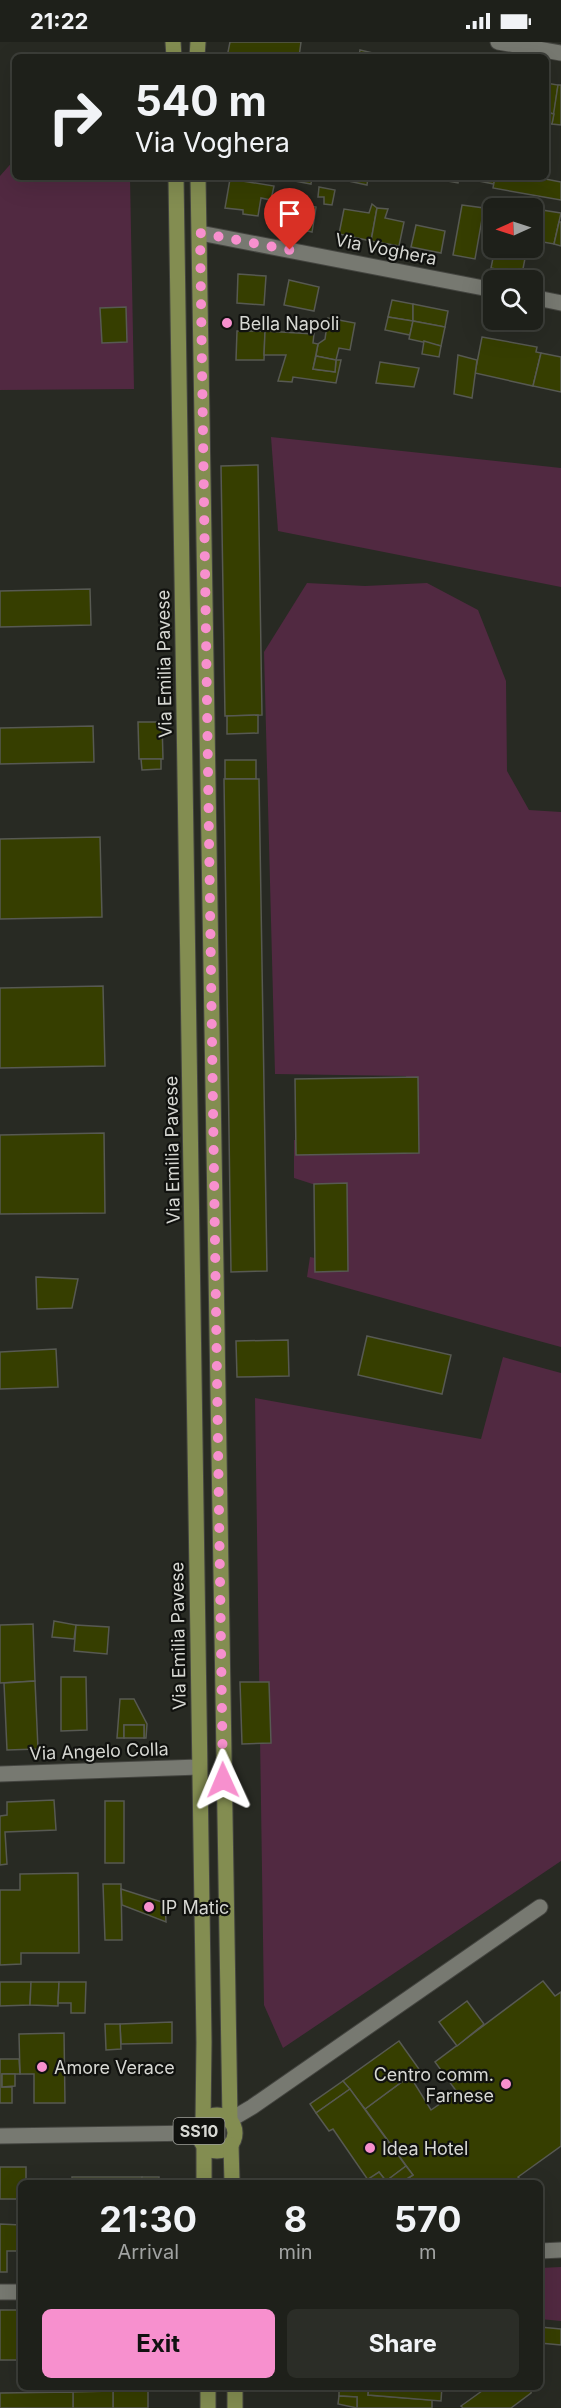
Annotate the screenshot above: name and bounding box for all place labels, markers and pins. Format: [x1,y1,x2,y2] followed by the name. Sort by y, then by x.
[264,188,315,250] pin
[239,313,339,334] place label: Bella Napoli
[220,316,234,330] marker: Bella Napoli
[161,1897,229,1918] place label: IP Matic
[142,1900,156,1914] marker: IP Matic
[54,2057,175,2078] place label: Amore Verace
[35,2060,49,2074] marker: Amore Verace
[374,2064,494,2106] place label: Centro comm. Farnese
[499,2077,513,2091] marker: Centro comm. Farnese
[382,2138,468,2159] place label: Idea Hotel
[363,2141,377,2155] marker: Idea Hotel

